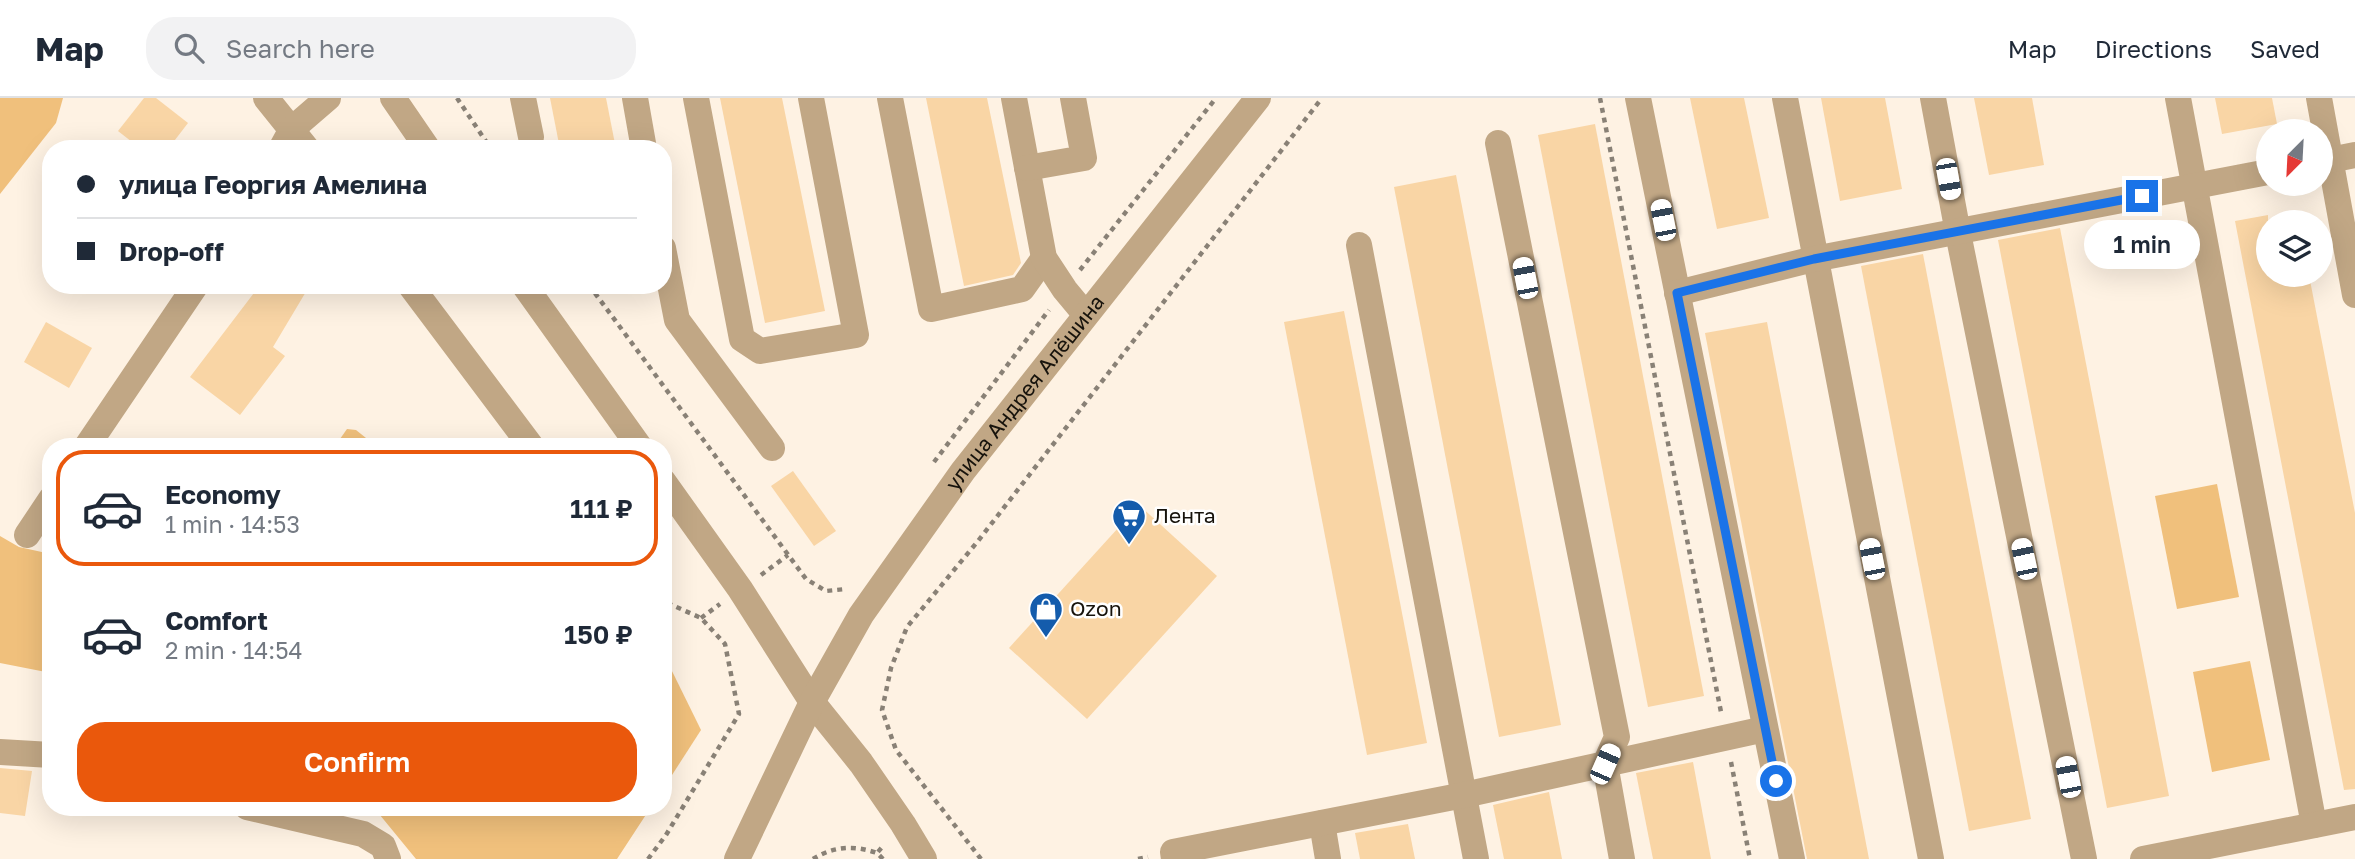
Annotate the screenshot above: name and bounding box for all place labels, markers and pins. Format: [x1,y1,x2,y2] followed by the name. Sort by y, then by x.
[1110,497,1148,546] supermarket icon: Лента
[1154,502,1216,528] place label: Лента
[1027,590,1065,639] shop icon: Ozon
[1070,595,1122,621] place label: Ozon

